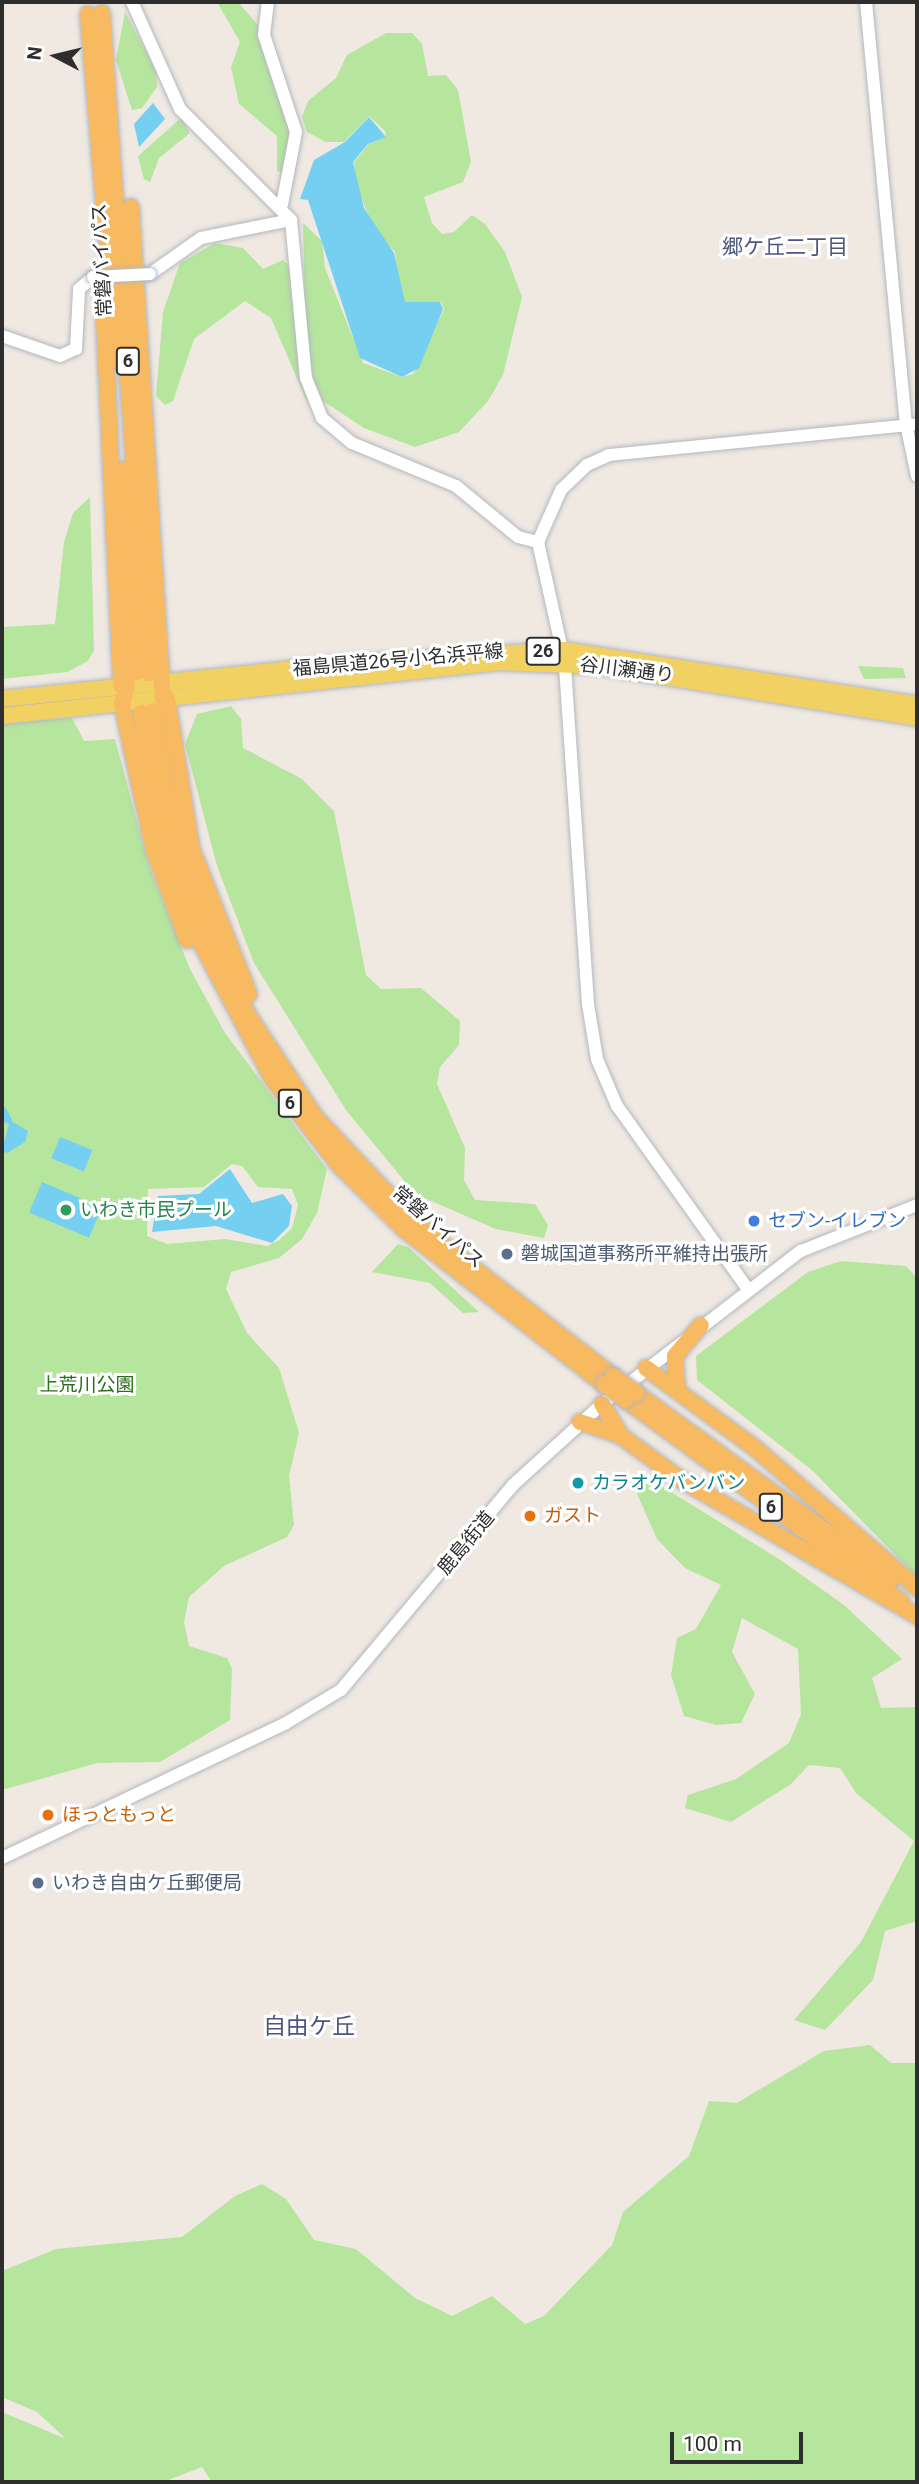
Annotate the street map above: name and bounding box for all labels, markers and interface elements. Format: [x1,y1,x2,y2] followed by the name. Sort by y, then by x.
[21,21,91,91] north arrow
[22,45,47,61] text: N
[88,202,116,318] street label: 常磐バイパス
[722,234,848,260] district label: 郷ケ丘二丁目
[116,346,140,376] road number: 6
[526,636,560,666] road number: 26
[292,639,504,681] street label: 福島県道26号小名浜平線
[578,653,676,687] street label: 谷川瀬通り
[278,1088,302,1118] road number: 6
[388,1181,488,1273] street label: 常磐バイパス
[80,1199,232,1221] place label: いわき市民プール
[58,1202,74,1218] marker: いわき市民プール
[768,1210,906,1232] place label: セブン-イレブン
[746,1213,762,1229] marker: セブン-イレブン
[521,1243,768,1265] place label: 磐城国道事務所平維持出張所
[499,1246,515,1262] marker: 磐城国道事務所平維持出張所
[40,1374,134,1396] park label: 上荒川公園
[592,1472,744,1494] place label: カラオケバンバン
[570,1475,586,1491] marker: カラオケバンバン
[759,1492,783,1522] road number: 6
[544,1505,601,1527] place label: ガスト
[433,1507,499,1579] street label: 鹿島街道
[522,1508,538,1524] marker: ガスト
[62,1804,176,1826] place label: ほっともっと
[40,1807,56,1823] marker: ほっともっと
[52,1872,242,1894] place label: いわき自由ケ丘郵便局
[30,1875,46,1891] marker: いわき自由ケ丘郵便局
[263,2013,355,2041] district label: 自由ケ丘
[674,2418,807,2462] scale bar
[683,2432,742,2456] text: 100 m

